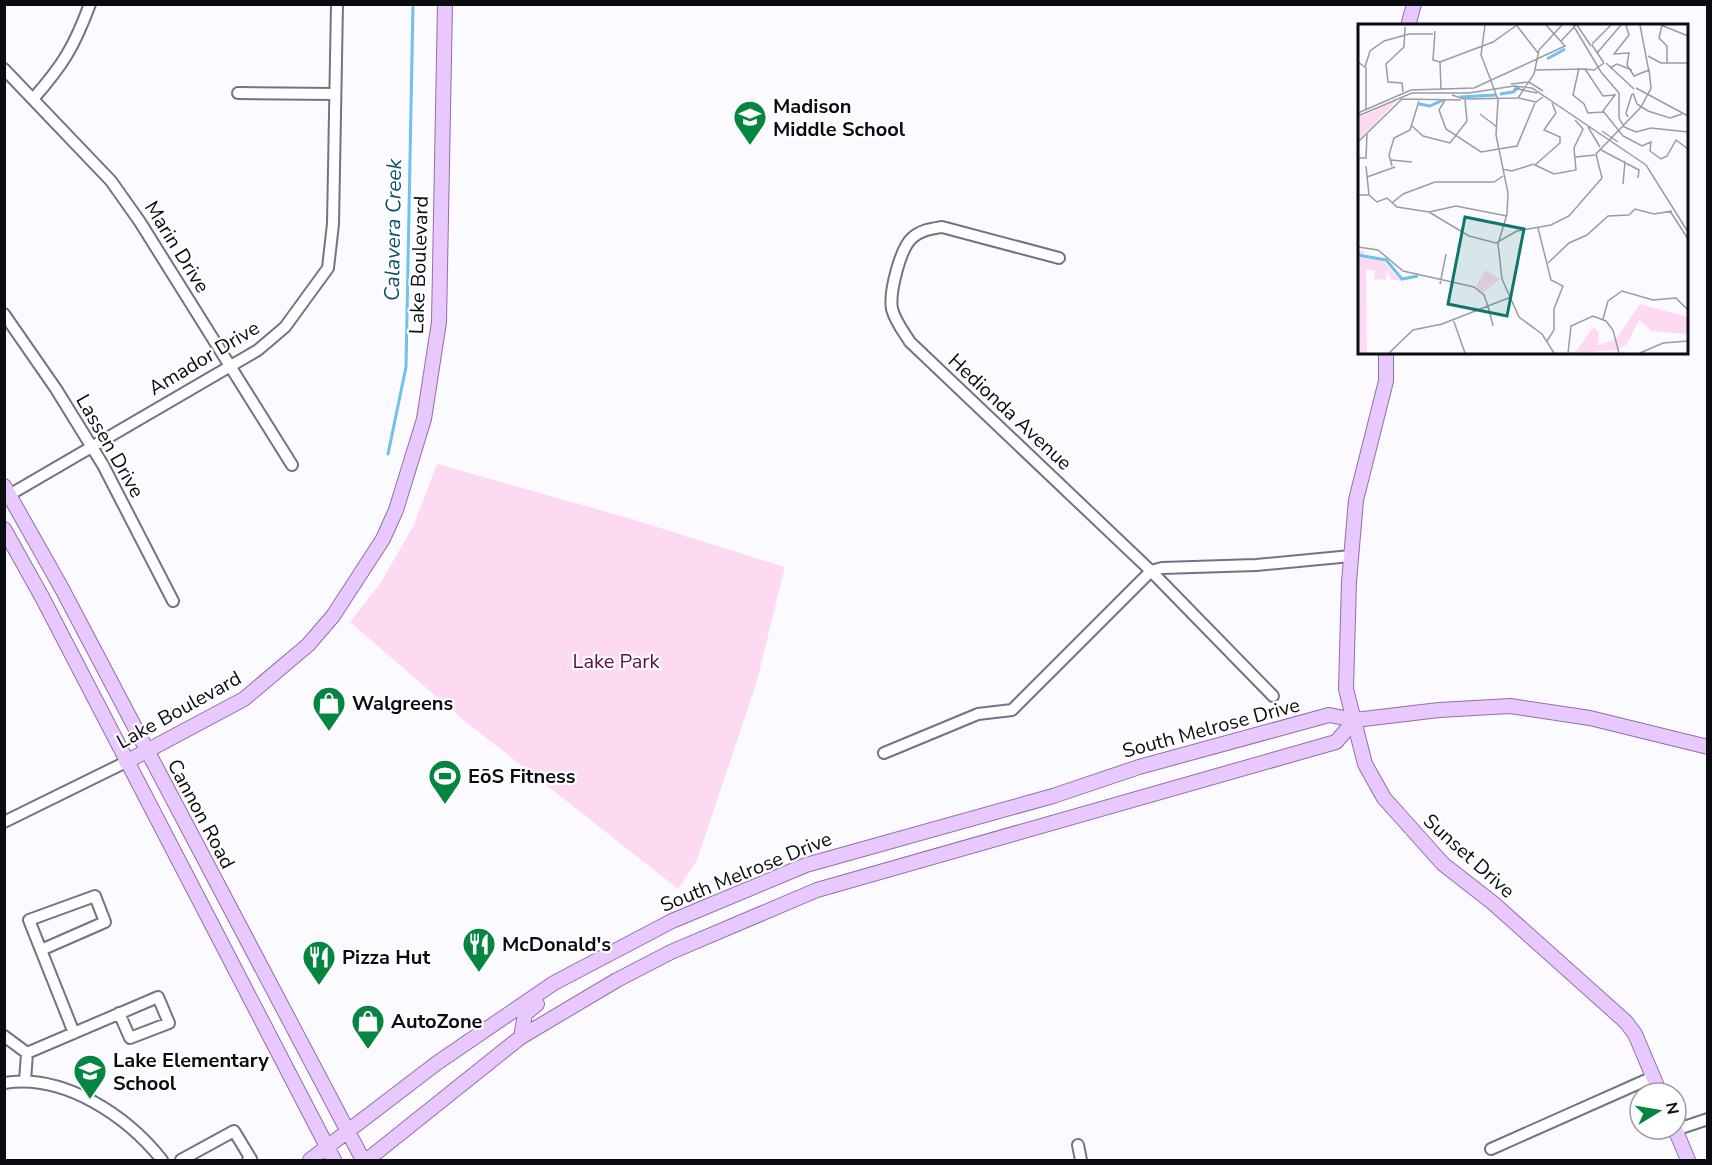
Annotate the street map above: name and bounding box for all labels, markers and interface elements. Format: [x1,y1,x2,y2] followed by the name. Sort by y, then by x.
[1358,24,1688,354] inset map
[773,93,906,143] place label: Madison Middle School
[732,99,768,146] school or university icon: Madison Middle School
[378,158,408,301] water label: Calavera Creek
[403,195,435,335] street label: Lake Boulevard
[138,196,216,298] street label: Marin Drive
[144,314,264,402] street label: Amador Drive
[942,348,1078,476] street label: Hedionda Avenue
[69,389,151,503] street label: Lassen Drive
[573,648,660,675] park label: Lake Park
[112,665,246,755] street label: Lake Boulevard
[311,685,347,732] shop icon: Walgreens
[352,690,453,717] place label: Walgreens
[1119,691,1303,765] street label: South Melrose Drive
[161,754,241,874] street label: Cannon Road
[427,758,463,805] sports icon: EōS Fitness
[468,763,576,790] place label: EōS Fitness
[1417,808,1521,904] street label: Sunset Drive
[656,825,836,919] street label: South Melrose Drive
[461,926,497,973] restaurant icon: McDonald's
[502,931,611,958] place label: McDonald's
[301,939,337,986] restaurant icon: Pizza Hut
[342,944,430,971] place label: Pizza Hut
[350,1003,386,1050] shop icon: AutoZone
[391,1008,483,1035] place label: AutoZone
[113,1047,269,1097] place label: Lake Elementary School
[72,1053,108,1100] school or university icon: Lake Elementary School
[1628,1081,1688,1141] north arrow
[1660,1100,1684,1116] text: N

